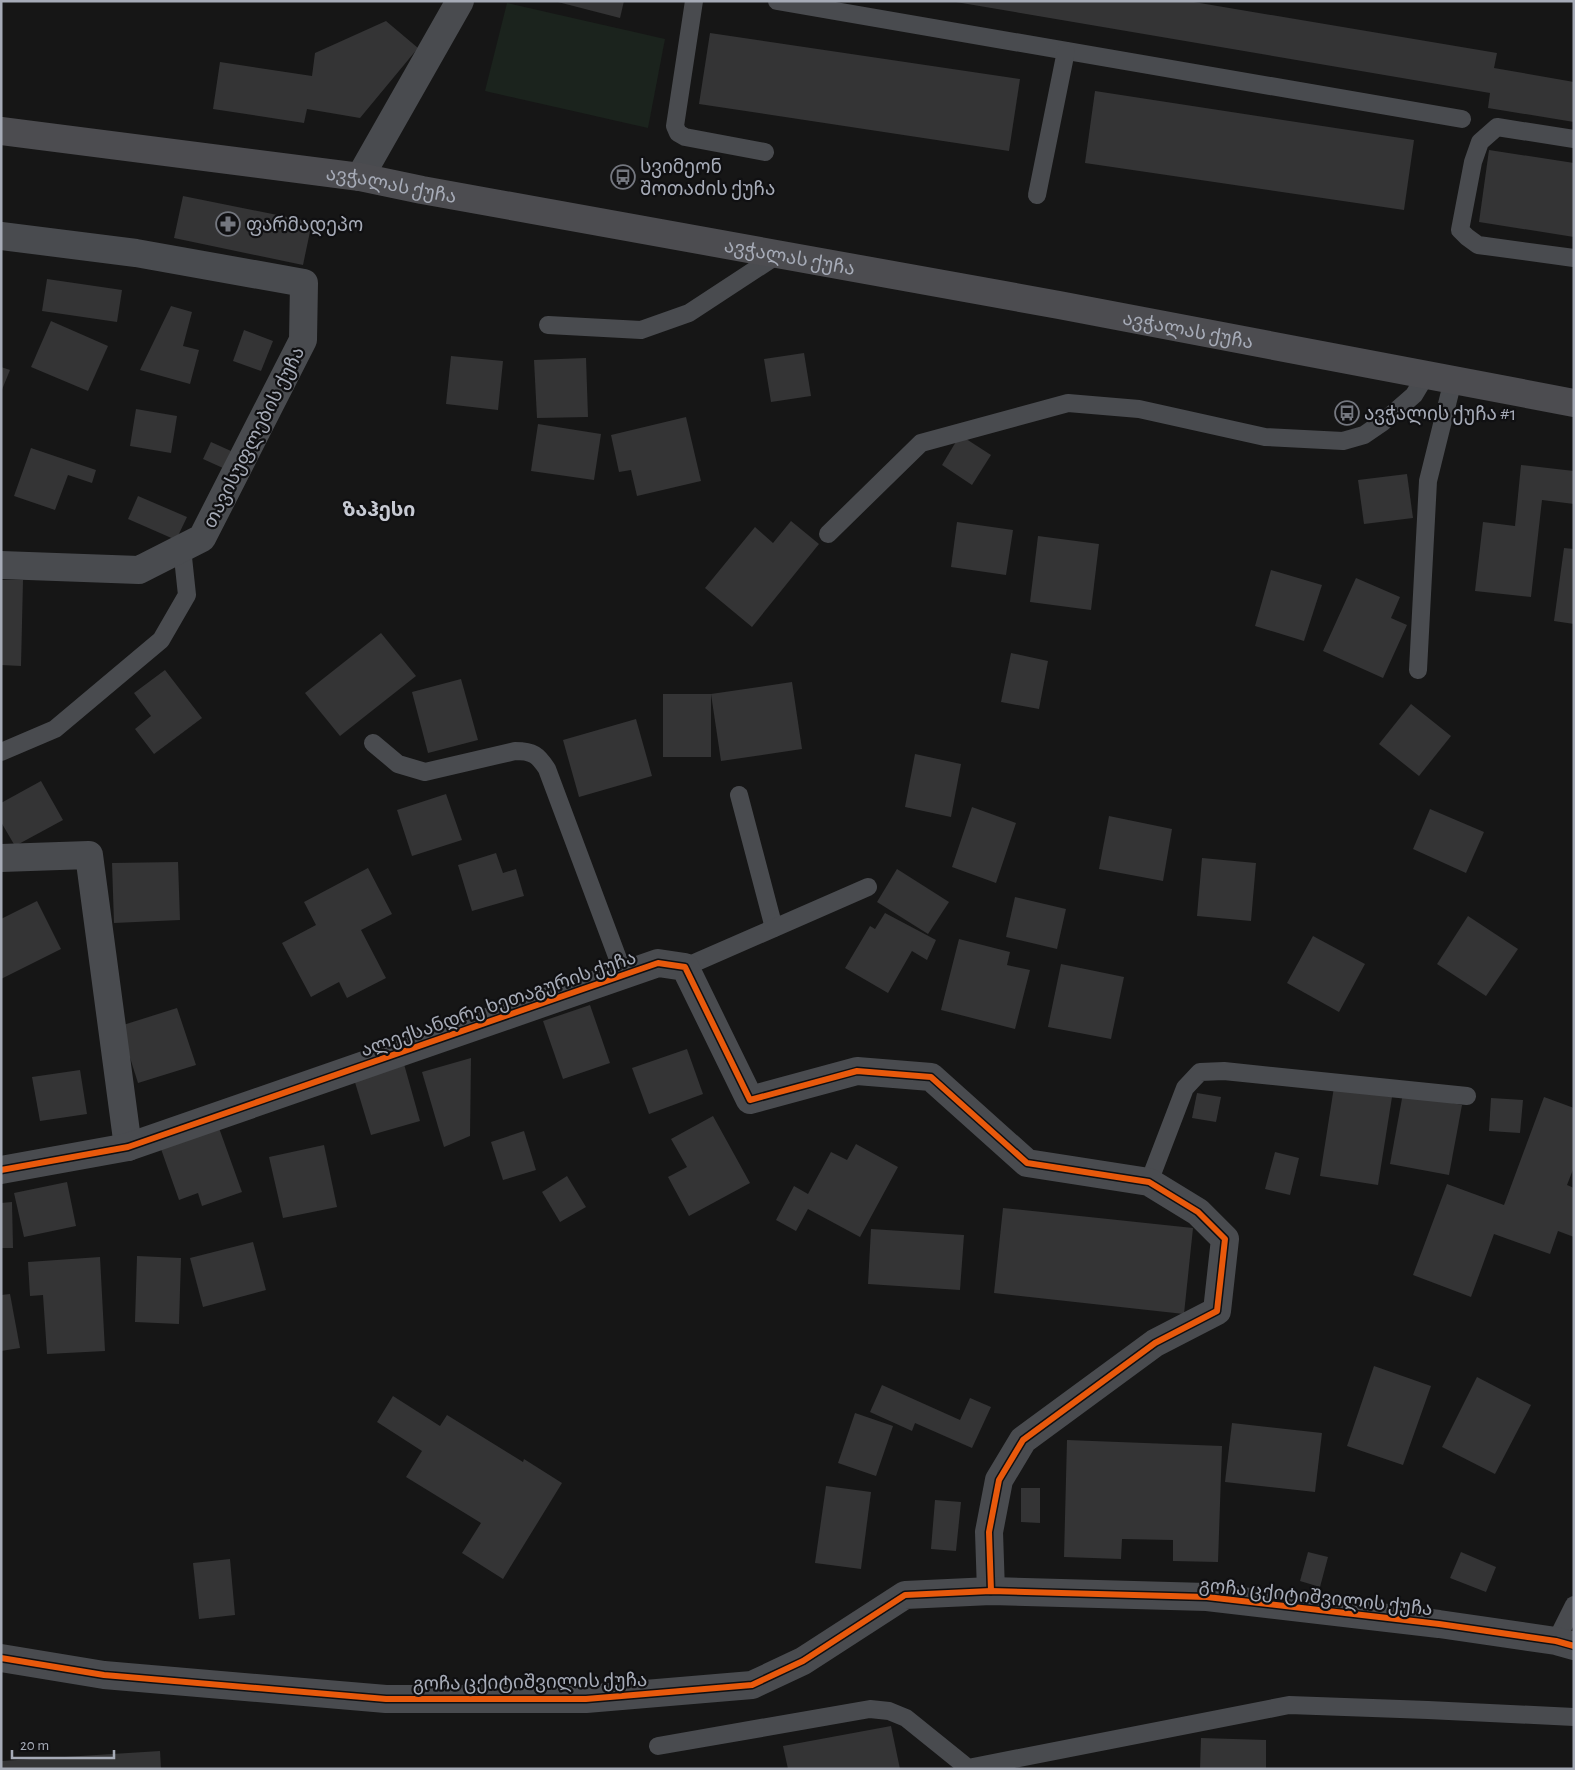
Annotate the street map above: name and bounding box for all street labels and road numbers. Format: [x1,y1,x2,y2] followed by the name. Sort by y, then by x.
[325,165,458,207] street label: ავჭალას ქუჩა
[723,237,856,279] street label: ავჭალას ქუჩა
[1121,309,1255,353] street label: ავჭალას ქუჩა
[200,344,310,532] street label: თავისუფლების ქუჩა
[358,947,639,1063] street label: ალექსანდრე ხეთაგურის ქუჩა
[1198,1576,1434,1621] street label: გოჩა ცქიტიშვილის ქუჩა
[413,1671,648,1696] street label: გოჩა ცქიტიშვილის ქუჩა

